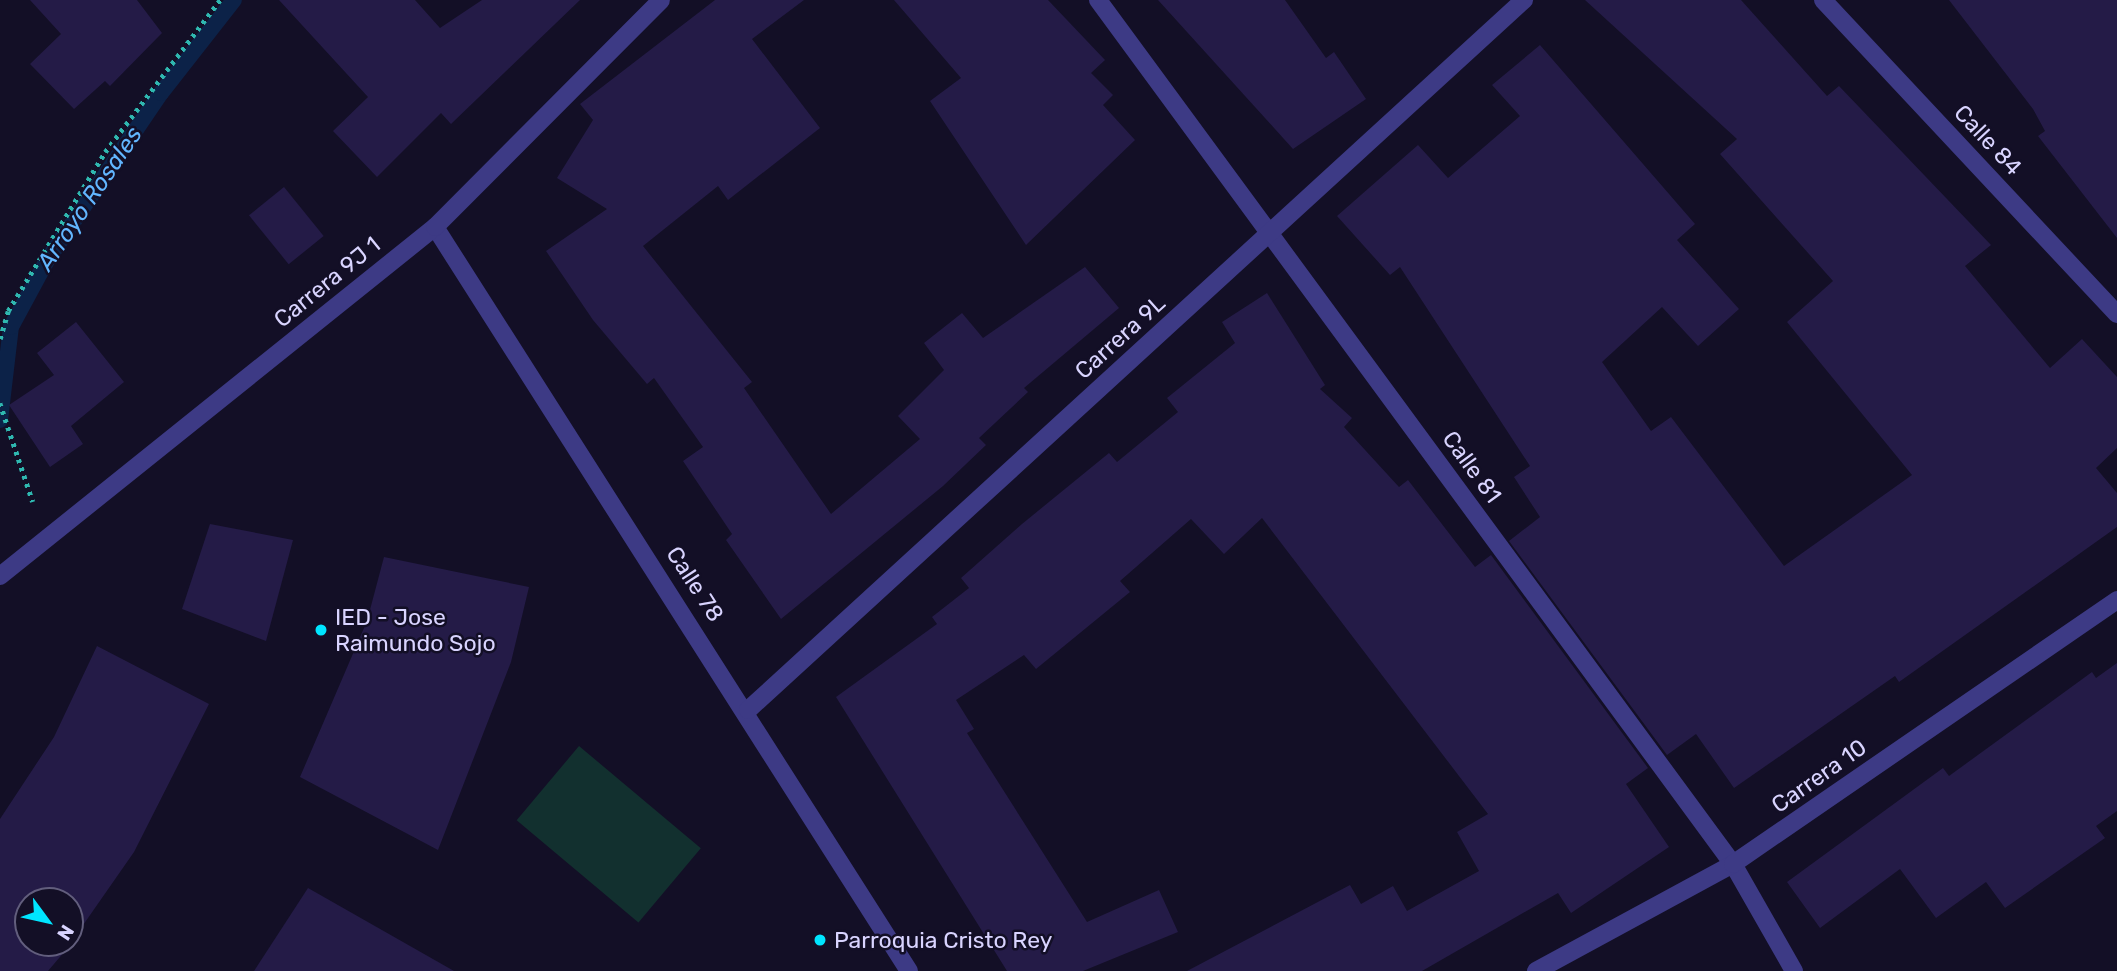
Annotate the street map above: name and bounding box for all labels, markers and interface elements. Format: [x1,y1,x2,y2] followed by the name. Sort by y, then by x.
[1948,99,2028,181] street label: Calle 84
[31,122,149,276] water label: Arroyo Rosales
[268,231,386,333] street label: Carrera 9J 1
[1069,289,1171,385] street label: Carrera 9L
[1437,426,1507,508] street label: Calle 81
[661,541,729,627] street label: Calle 78
[335,603,496,657] place label: IED - Jose Raimundo Sojo
[313,622,329,638] marker: IED - Jose Raimundo Sojo
[1766,733,1872,819] street label: Carrera 10
[14,887,84,957] north arrow
[52,921,79,945] text: N
[834,926,1052,954] place label: Parroquia Cristo Rey
[812,932,828,948] marker: Parroquia Cristo Rey

